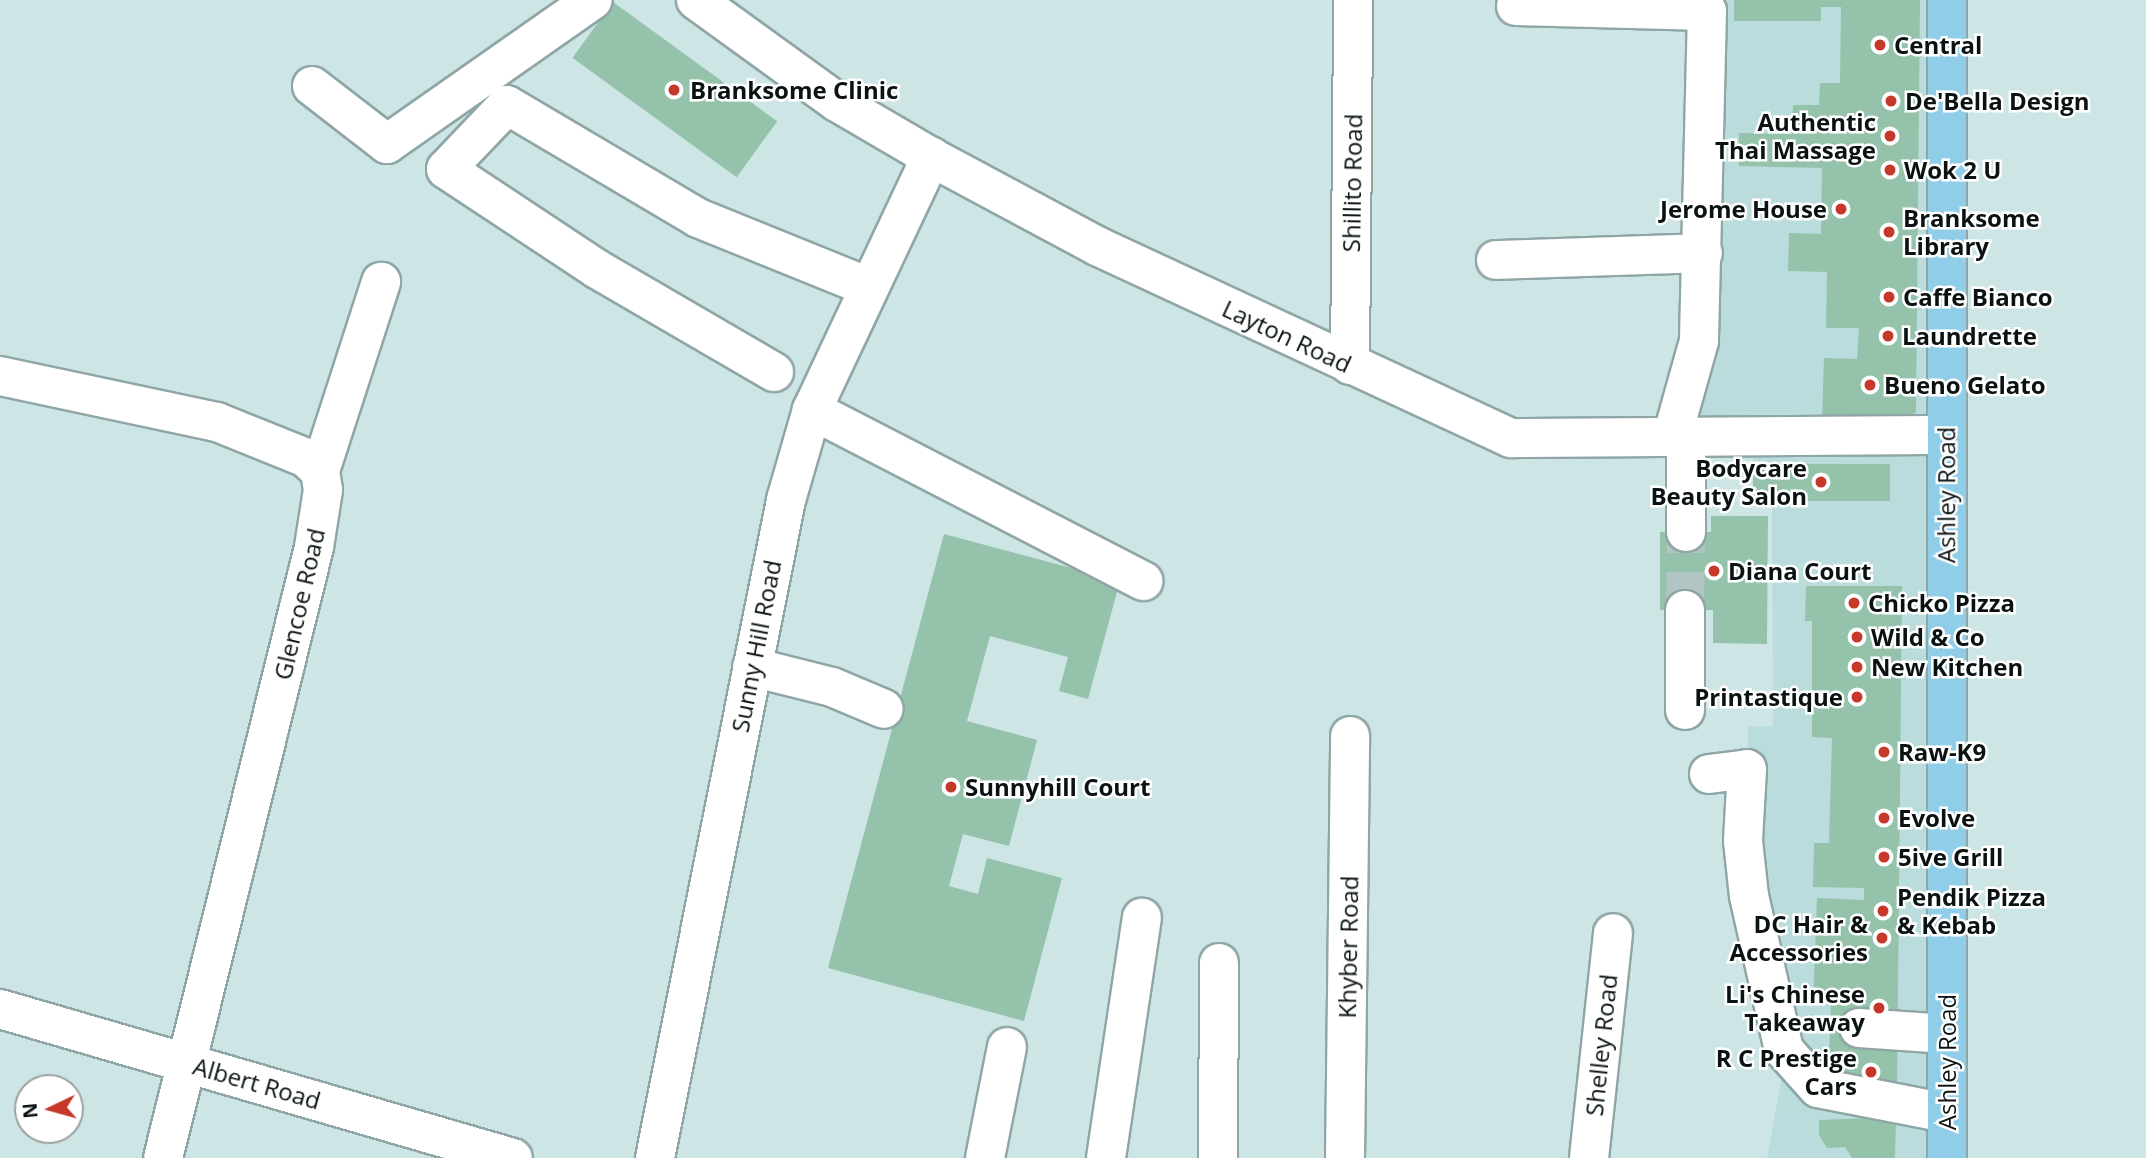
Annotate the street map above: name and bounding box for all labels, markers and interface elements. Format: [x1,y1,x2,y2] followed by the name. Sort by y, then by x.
[1894,31,1982,59] place label: Central
[1872,37,1888,53] marker: Central
[690,76,898,104] place label: Branksome Clinic
[664,80,684,100] marker: Branksome Clinic
[1905,87,2090,115] place label: De'Bella Design
[1883,93,1899,109] marker: De'Bella Design
[1715,108,1876,164] place label: Authentic Thai Massage
[1336,113,1368,253] street label: Shillito Road
[1882,128,1898,144] marker: Authentic Thai Massage
[1904,156,2001,184] place label: Wok 2 U
[1882,162,1898,178] marker: Wok 2 U
[1660,195,1827,223] place label: Jerome House
[1833,201,1849,217] marker: Jerome House
[1903,204,2040,260] place label: Branksome Library
[1881,224,1897,240] marker: Branksome Library
[1903,283,2053,311] place label: Caffe Bianco
[1881,289,1897,305] marker: Caffe Bianco
[1218,294,1356,378] street label: Layton Road
[1902,322,2037,350] place label: Laundrette
[1880,328,1896,344] marker: Laundrette
[1884,371,2046,399] place label: Bueno Gelato
[1862,377,1878,393] marker: Bueno Gelato
[1932,427,1960,563] street label: Ashley Road
[1650,454,1807,510] place label: Bodycare Beauty Salon
[1813,474,1829,490] marker: Bodycare Beauty Salon
[268,525,330,683] street label: Glencoe Road
[725,557,787,735] street label: Sunny Hill Road
[1728,557,1871,585] place label: Diana Court
[1706,563,1722,579] marker: Diana Court
[1868,589,2015,617] place label: Chicko Pizza
[1846,595,1862,611] marker: Chicko Pizza
[1871,623,1985,651] place label: Wild & Co
[1849,629,1865,645] marker: Wild & Co
[1871,653,2023,681] place label: New Kitchen
[1849,659,1865,675] marker: New Kitchen
[1694,683,1843,711] place label: Printastique
[1849,689,1865,705] marker: Printastique
[1898,738,1986,766] place label: Raw-K9
[1876,744,1892,760] marker: Raw-K9
[965,773,1150,801] place label: Sunnyhill Court
[943,779,959,795] marker: Sunnyhill Court
[1898,804,1975,832] place label: Evolve
[1876,810,1892,826] marker: Evolve
[1898,843,2003,871] place label: 5ive Grill
[1876,849,1892,865] marker: 5ive Grill
[1332,875,1364,1019] street label: Khyber Road
[1897,883,2046,939] place label: Pendik Pizza & Kebab
[1875,903,1891,919] marker: Pendik Pizza & Kebab
[1730,910,1868,966] place label: DC Hair & Accessories
[1874,930,1890,946] marker: DC Hair & Accessories
[1579,973,1623,1117] street label: Shelley Road
[1725,980,1865,1036] place label: Li's Chinese Takeaway
[1933,994,1961,1130] street label: Ashley Road
[1871,1000,1887,1016] marker: Li's Chinese Takeaway
[1716,1044,1857,1100] place label: R C Prestige Cars
[190,1051,324,1115] street label: Albert Road
[1863,1064,1879,1080] marker: R C Prestige Cars
[14,1074,84,1144] north arrow
[16,1102,44,1119] text: N

